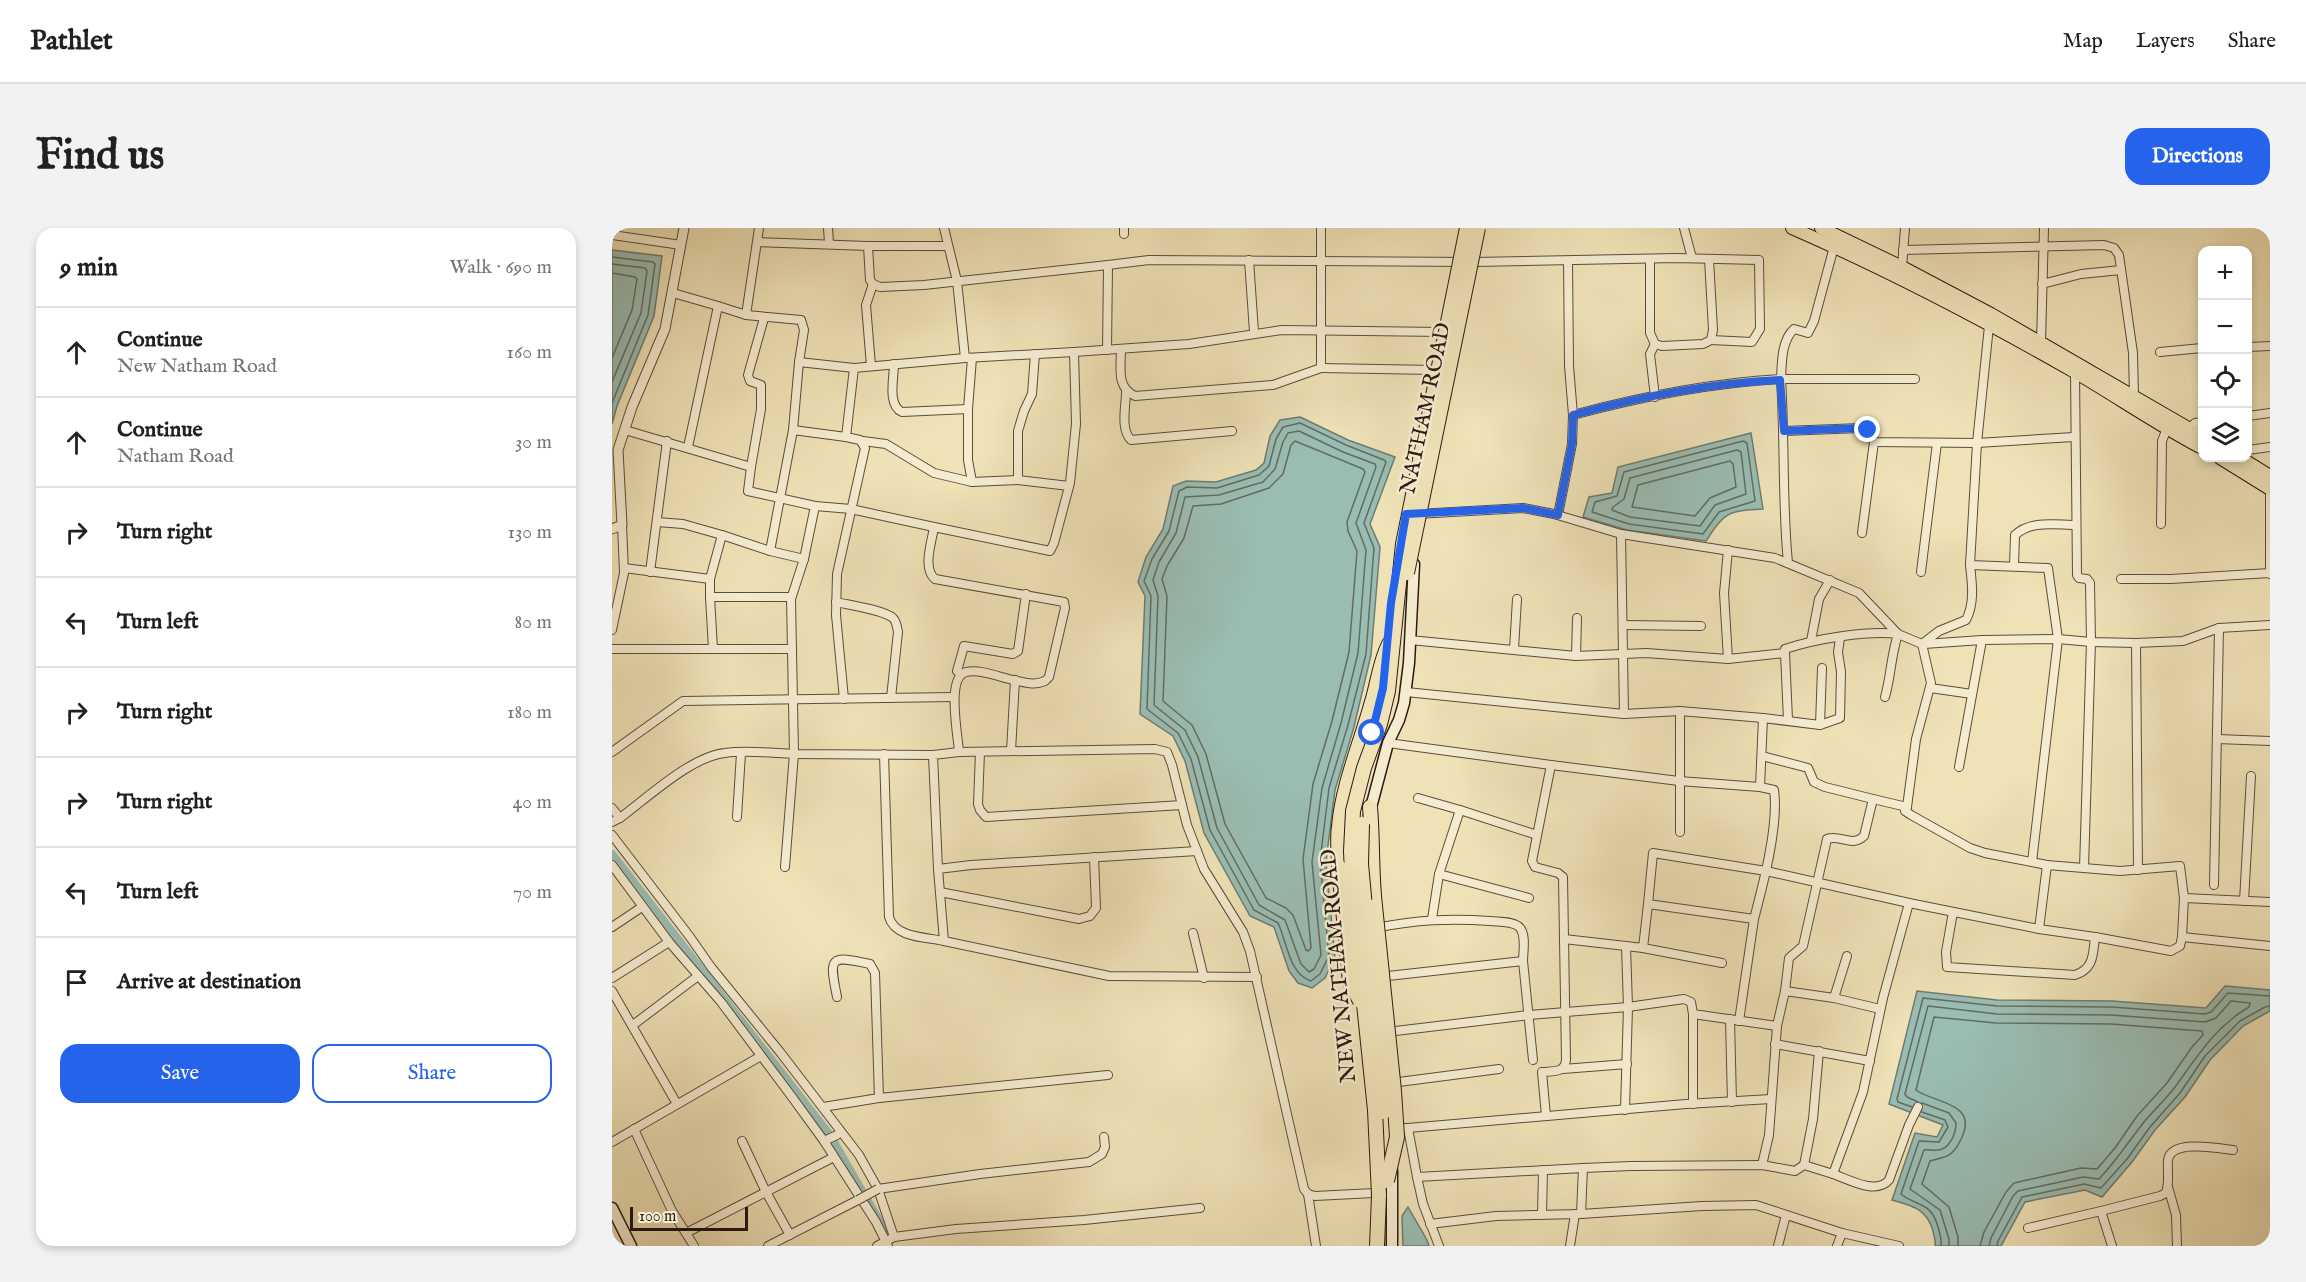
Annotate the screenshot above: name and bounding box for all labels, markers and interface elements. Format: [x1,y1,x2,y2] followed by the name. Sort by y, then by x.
[30,24,113,59] text: Pathlet
[2063,28,2103,55] text: Map
[2136,28,2195,55] text: Layers
[2228,28,2276,55] text: Share
[2125,128,2270,185] button: Directions
[36,130,164,183] text: Find us
[2198,246,2252,462] map controls
[2198,246,2252,300] button: +
[60,251,118,284] text: 9 min
[449,255,552,280] text: Walk · 690 m
[2198,300,2252,354] button: −
[1394,320,1458,497] street label: NATHAM ROAD
[117,326,203,354] text: Continue
[60,336,93,369] icon: ahead
[506,340,552,365] text: 160 m
[117,354,277,379] text: New Natham Road
[2198,354,2252,408] button: locate
[2198,408,2252,462] button: layers
[117,416,203,444] text: Continue
[1854,416,1880,442] route end
[60,426,93,459] icon: ahead
[515,430,552,455] text: 30 m
[117,444,234,469] text: Natham Road
[60,516,93,549] icon: right
[117,518,212,546] text: Turn right
[507,520,552,545] text: 130 m
[60,606,93,639] icon: left
[117,608,199,636] text: Turn left
[515,610,552,635] text: 80 m
[60,696,93,729] icon: right
[117,698,212,726] text: Turn right
[507,700,552,725] text: 180 m
[1358,719,1384,745] route start
[60,786,93,819] icon: right
[117,788,212,816] text: Turn right
[513,790,552,815] text: 40 m
[1315,848,1363,1084] street label: NEW NATHAM ROAD
[60,876,93,909] icon: left
[117,878,199,906] text: Turn left
[513,880,552,905] text: 70 m
[60,966,93,999] icon: arrive
[117,968,301,996] text: Arrive at destination
[60,1044,300,1103] button: Save
[312,1044,552,1103] button: Share
[630,1204,748,1232] scale bar
[639,1207,676,1227] text: 100 m

